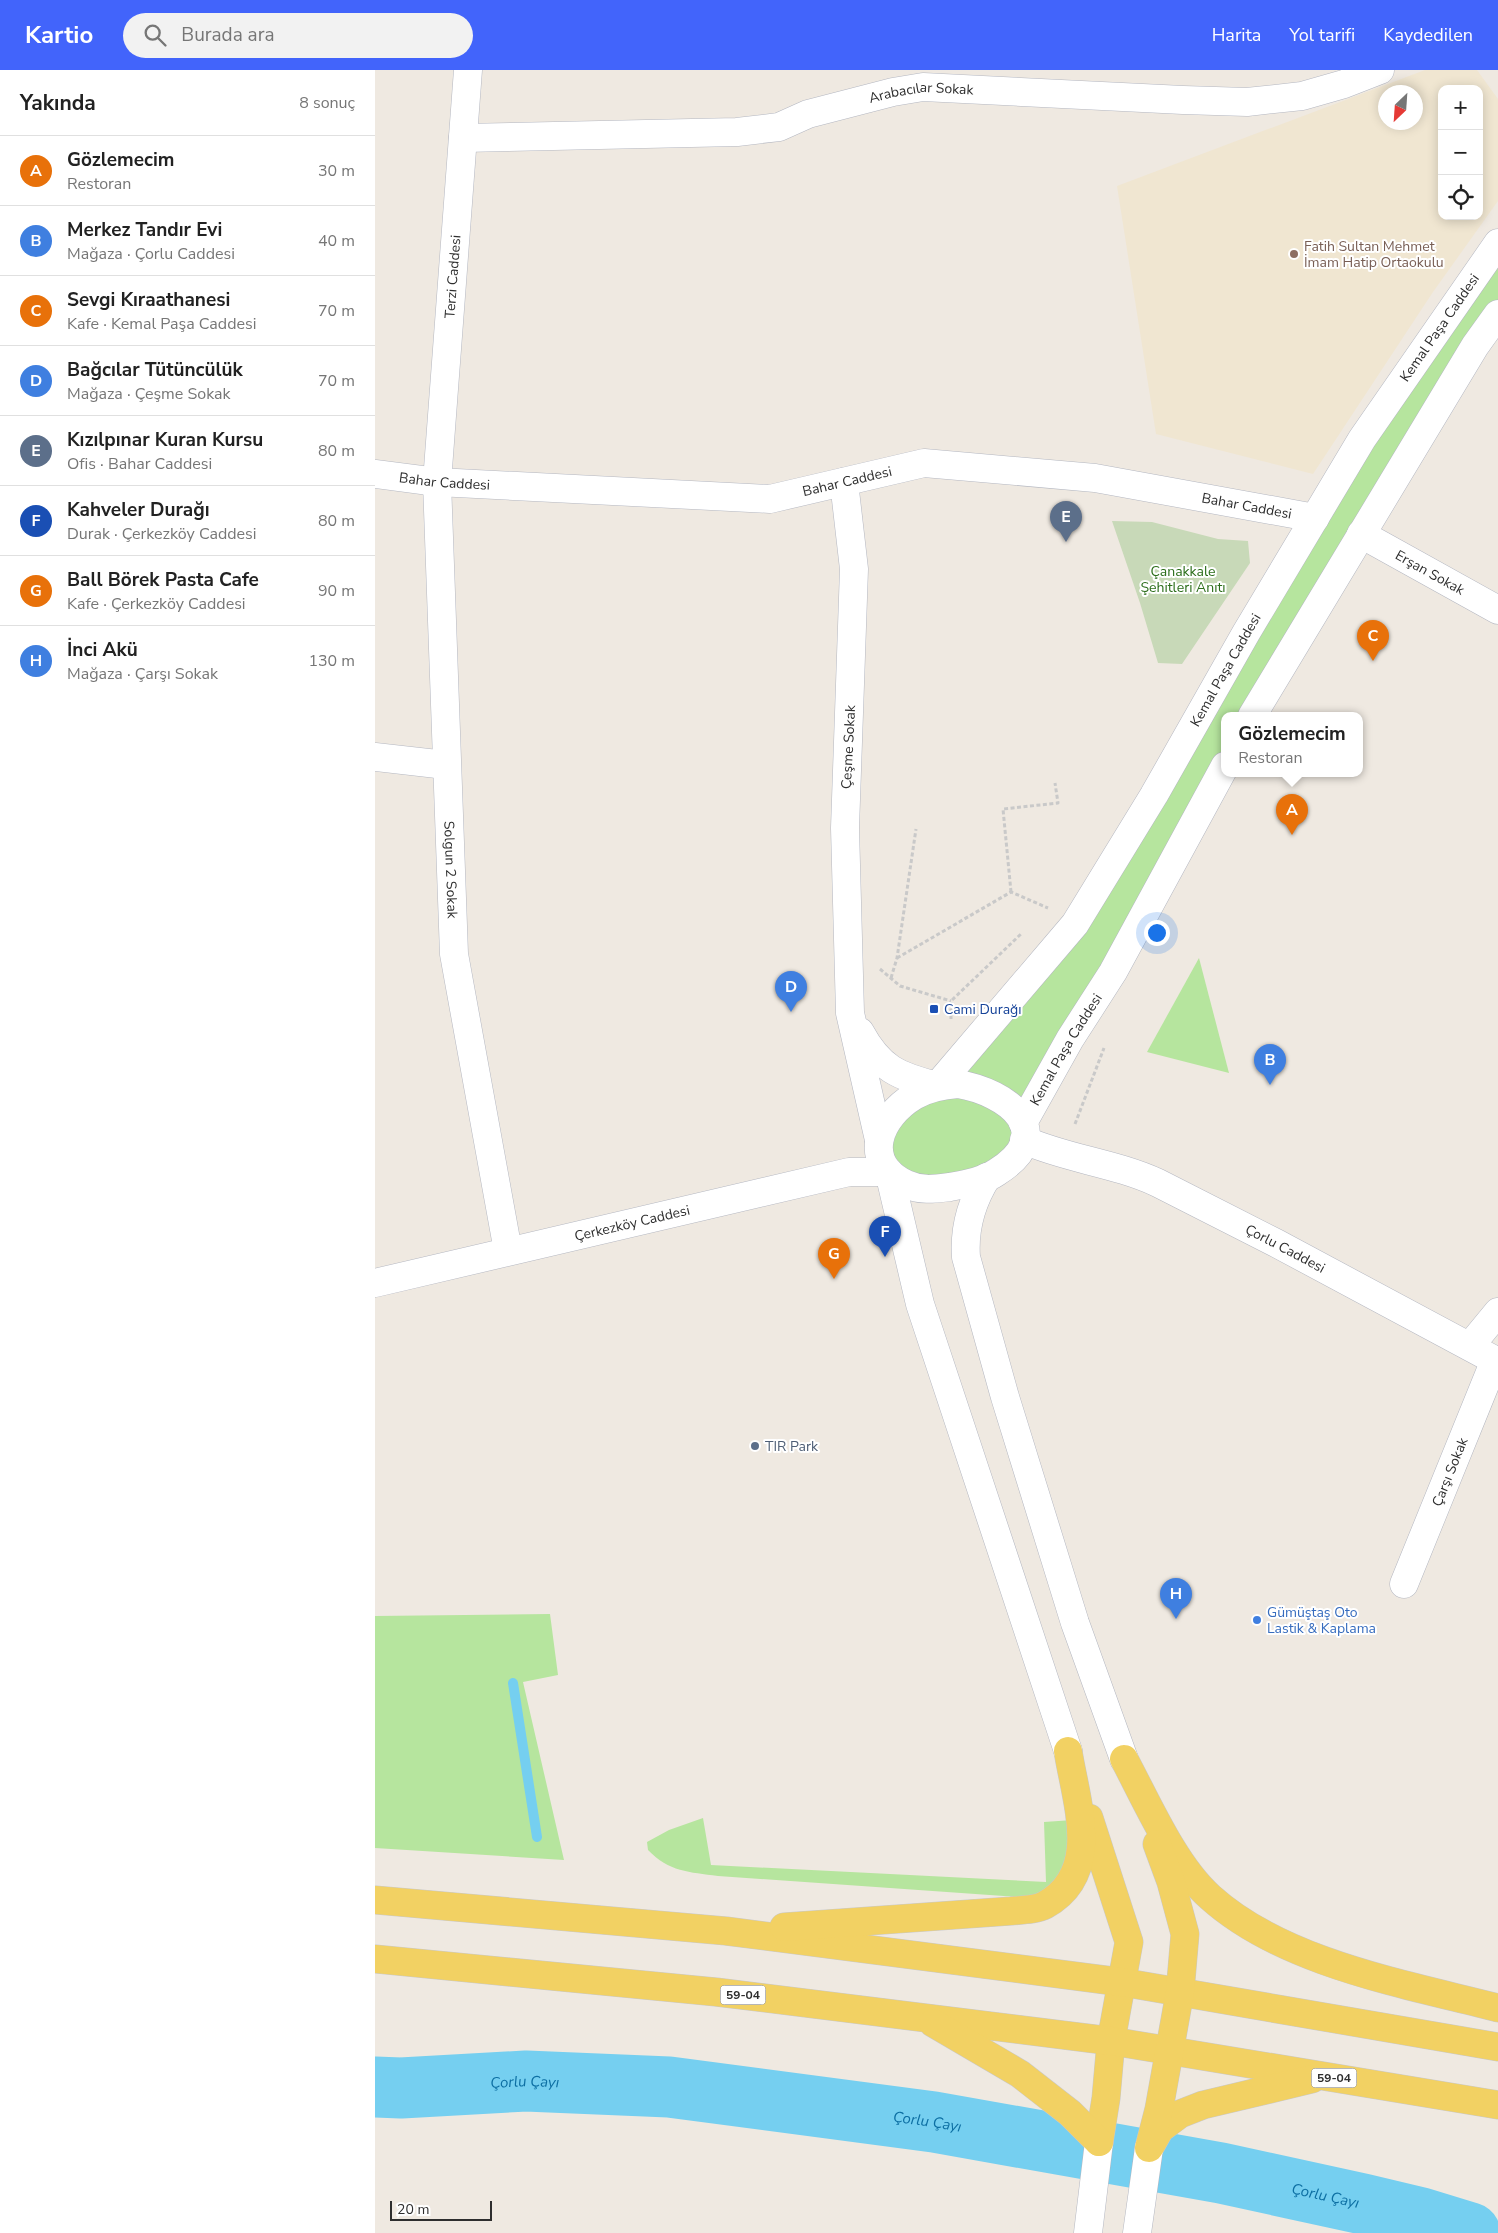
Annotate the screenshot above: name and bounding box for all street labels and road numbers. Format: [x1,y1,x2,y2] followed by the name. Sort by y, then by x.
[867,78,975,108] street label: Arabacılar Sokak
[440,234,466,319] street label: Terzi Caddesi
[1396,270,1484,386] street label: Kemal Paşa Caddesi
[800,462,894,501] street label: Bahar Caddesi
[398,468,491,495] street label: Bahar Caddesi
[1200,489,1293,524] street label: Bahar Caddesi
[1392,546,1469,600] street label: Erşan Sokak
[1186,610,1266,730] street label: Kemal Paşa Caddesi
[837,704,860,789] street label: Çeşme Sokak
[439,820,462,920] street label: Solgun 2 Sokak
[1026,990,1107,1109] street label: Kemal Paşa Caddesi
[573,1201,692,1246] street label: Çerkezköy Caddesi
[1242,1220,1328,1278] street label: Çorlu Caddesi
[1427,1434,1473,1509] street label: Çarşı Sokak
[721,1986,765,2004] road number: 59-04
[1311,2069,1357,2088] road number: 59-04

